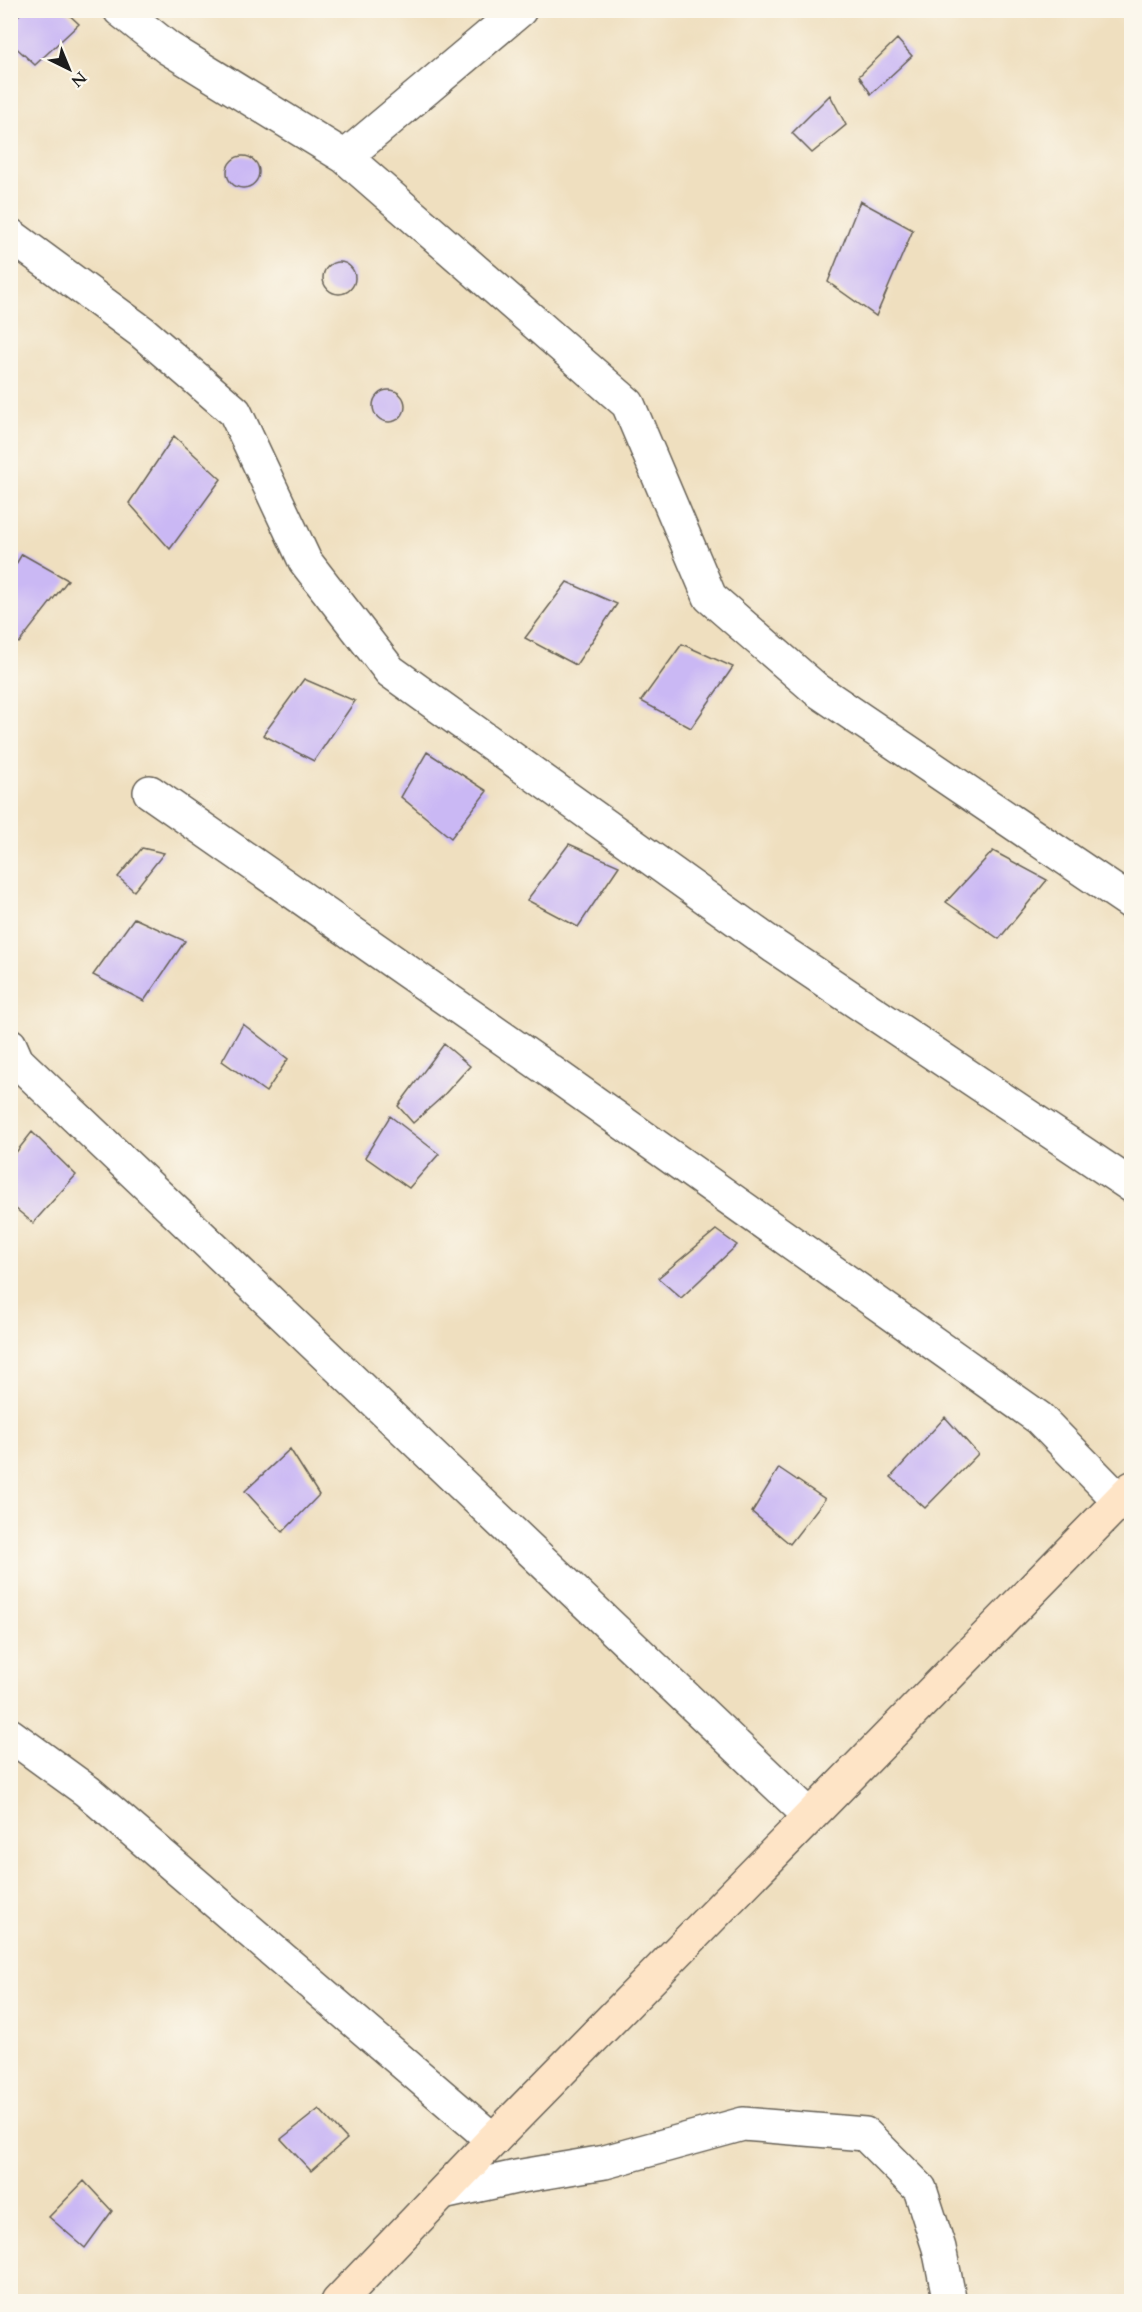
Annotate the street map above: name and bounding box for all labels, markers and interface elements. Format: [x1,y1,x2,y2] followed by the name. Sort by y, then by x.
[39,39,99,99] north arrow
[66,66,91,92] text: N

